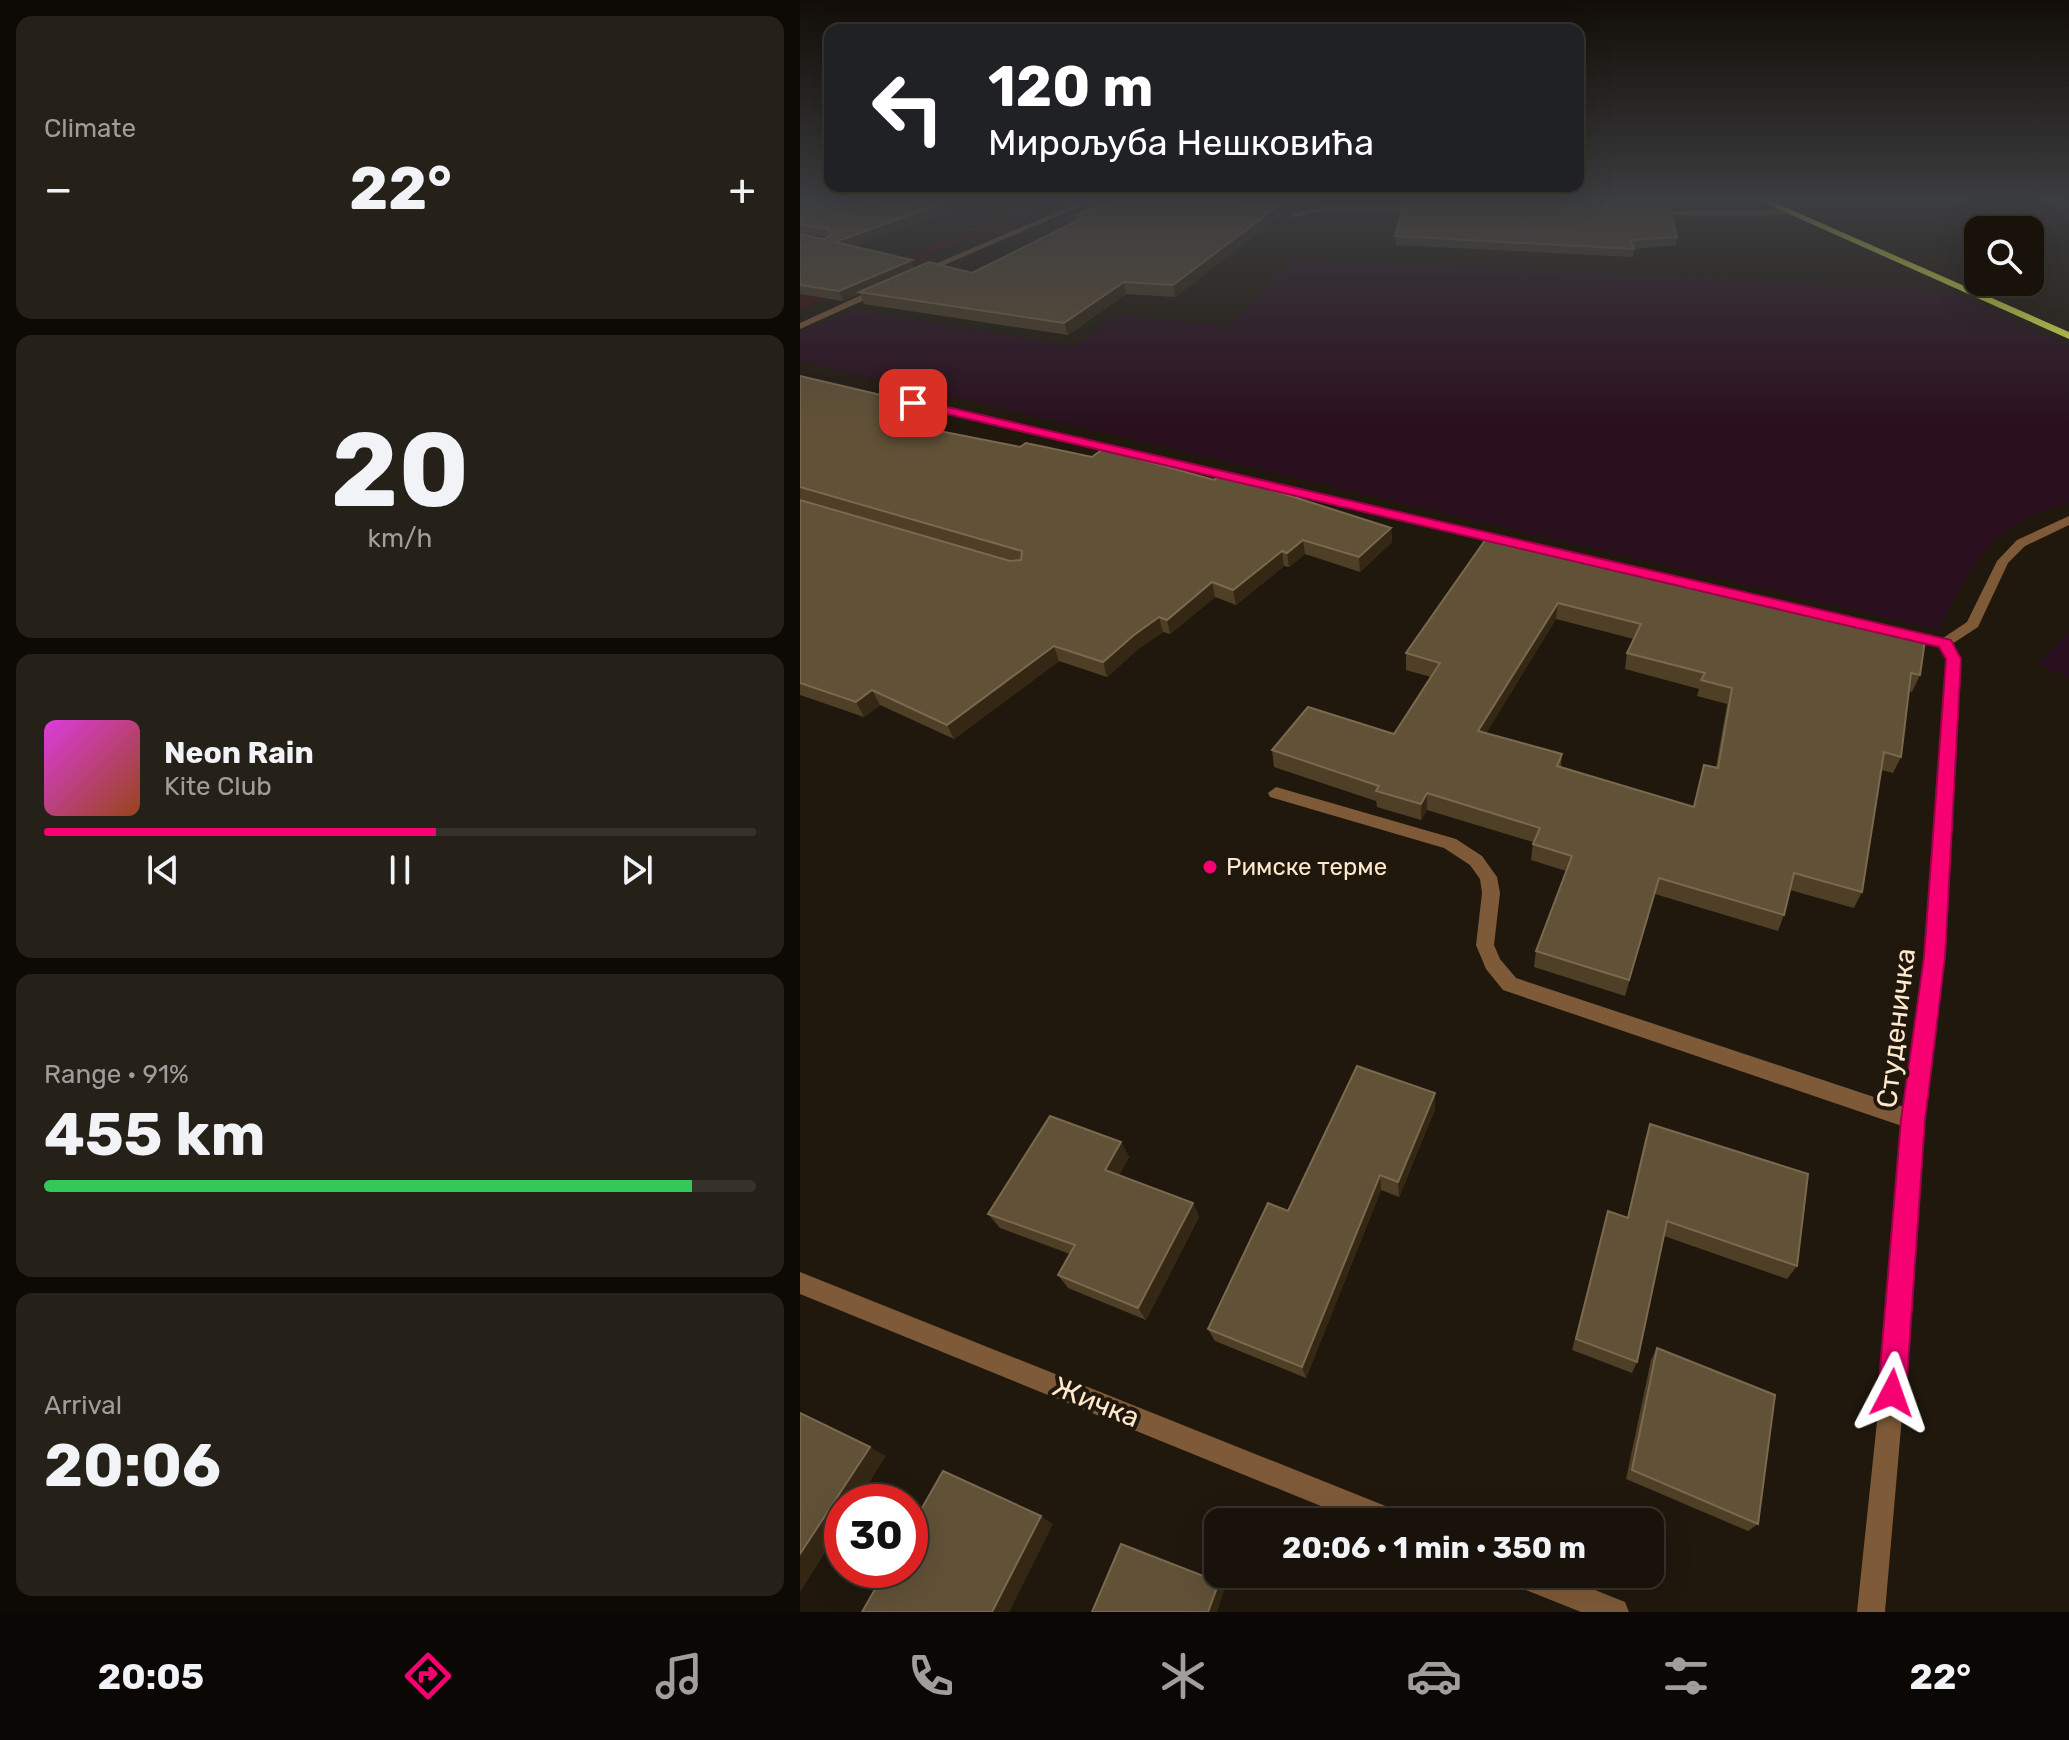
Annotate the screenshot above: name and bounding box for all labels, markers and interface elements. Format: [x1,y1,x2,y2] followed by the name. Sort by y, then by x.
[988,54,1154,120] text: 120 m
[856,56,960,160] icon: left
[44,113,136,144] text: Climate
[988,121,1374,164] text: Мирољуба Нешковића
[349,153,452,224] text: 22°
[44,163,73,215] text: −
[729,163,756,215] text: +
[1964,216,2044,296] map controls
[1964,216,2044,296] button: search
[879,369,947,437] pin
[891,381,935,425] icon: arrive
[331,409,469,532] text: 20
[368,523,432,554] text: km/h
[164,735,314,771] text: Neon Rain
[164,771,272,802] text: Kite Club
[141,848,185,892] icon: previous
[378,848,422,892] icon: pause
[615,848,659,892] icon: next
[1226,853,1387,881] place label: Римске терме
[1201,858,1219,876] marker: Римске терме
[1870,946,1922,1110] street label: Студеничка
[44,1059,189,1090] text: Range · 91%
[44,1099,265,1170] text: 455 km
[1850,1351,1934,1435] position arrow
[1048,1370,1144,1434] street label: Жичка
[44,1390,122,1421] text: Arrival
[44,1430,221,1501] text: 20:06
[824,1484,928,1588] speed limit sign: 30
[1282,1530,1586,1566] text: 20:06 · 1 min · 350 m
[400,1648,456,1704] icon: directions
[651,1648,707,1704] icon: music
[903,1648,959,1704] icon: phone
[1155,1648,1211,1704] icon: climate
[1406,1648,1462,1704] icon: car
[1658,1648,1714,1704] icon: filters
[98,1655,204,1698] text: 20:05
[1910,1655,1971,1698] text: 22°

